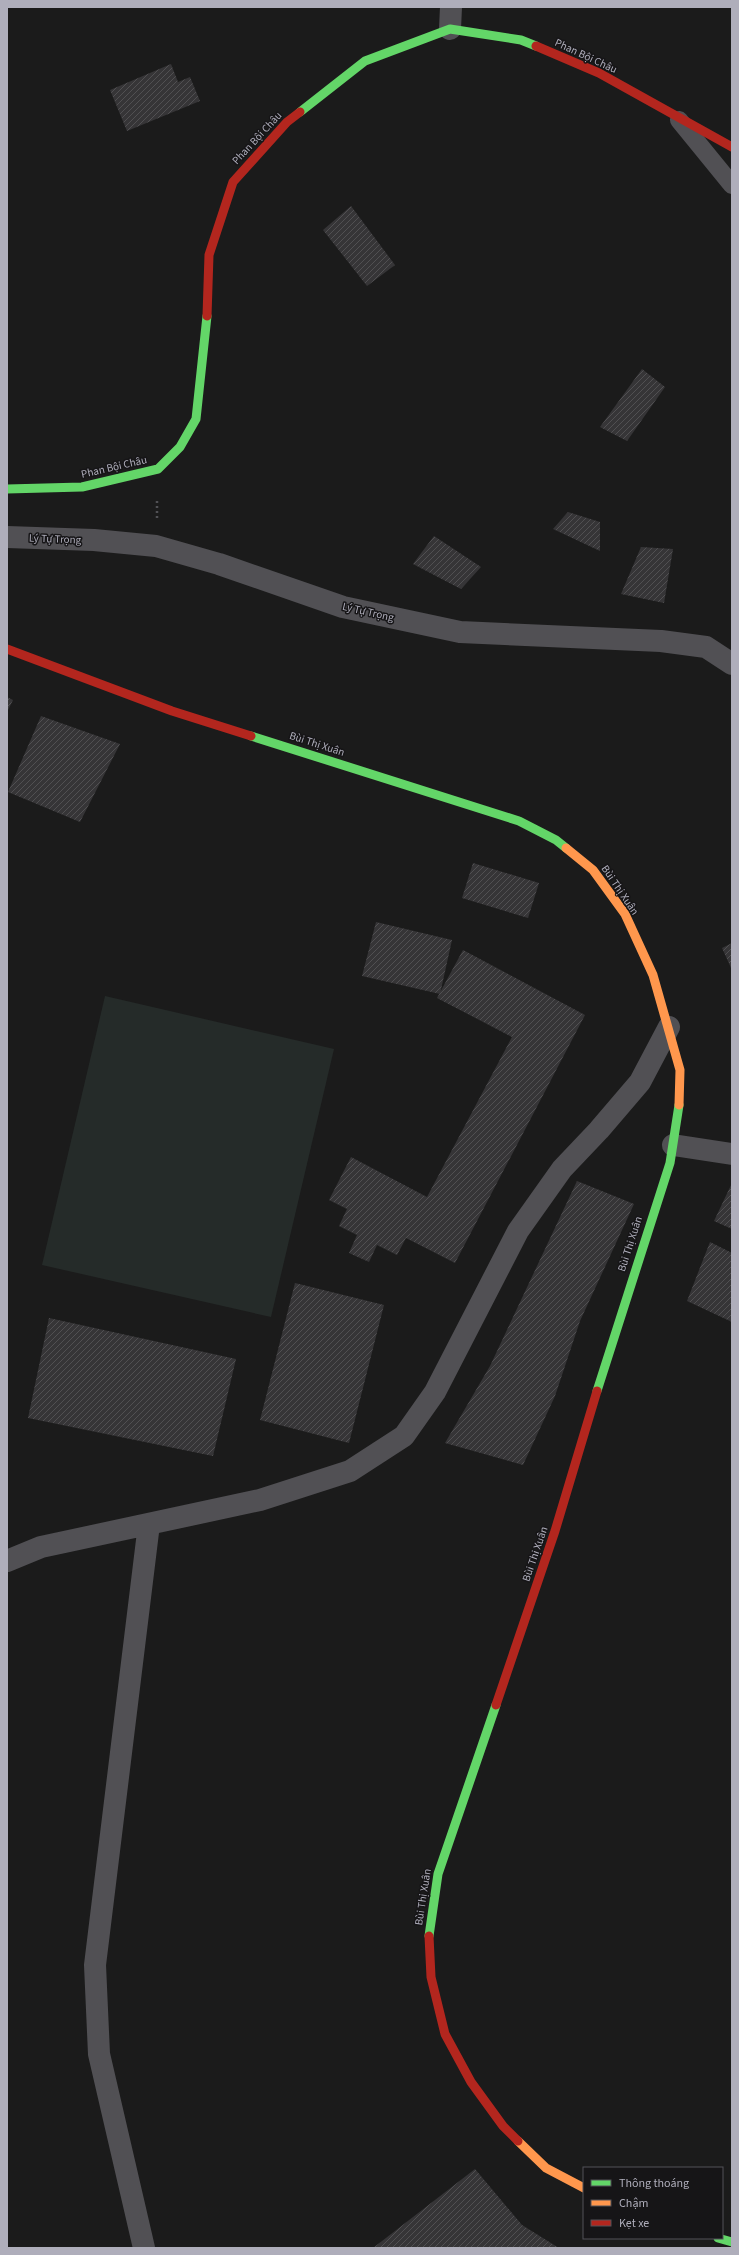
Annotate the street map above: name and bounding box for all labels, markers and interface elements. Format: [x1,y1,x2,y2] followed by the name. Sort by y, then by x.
[552,35,620,77] street label: Phan Bội Châu
[229,108,285,168] street label: Phan Bội Châu
[80,452,148,482] street label: Phan Bội Châu
[29,531,82,547] street label: Lý Tự Trọng
[341,599,396,625] street label: Lý Tự Trọng
[287,728,347,760] street label: Bùi Thị Xuân
[598,862,642,918] street label: Bùi Thị Xuân
[614,1214,646,1274] street label: Bùi Thị Xuân
[519,1525,551,1583] street label: Bùi Thị Xuân
[411,1868,435,1926] street label: Bùi Thị Xuân
[583,2167,723,2239] legend
[619,2175,689,2192] text: Thông thoáng
[619,2195,648,2212] text: Chậm
[619,2215,649,2232] text: Kẹt xe

